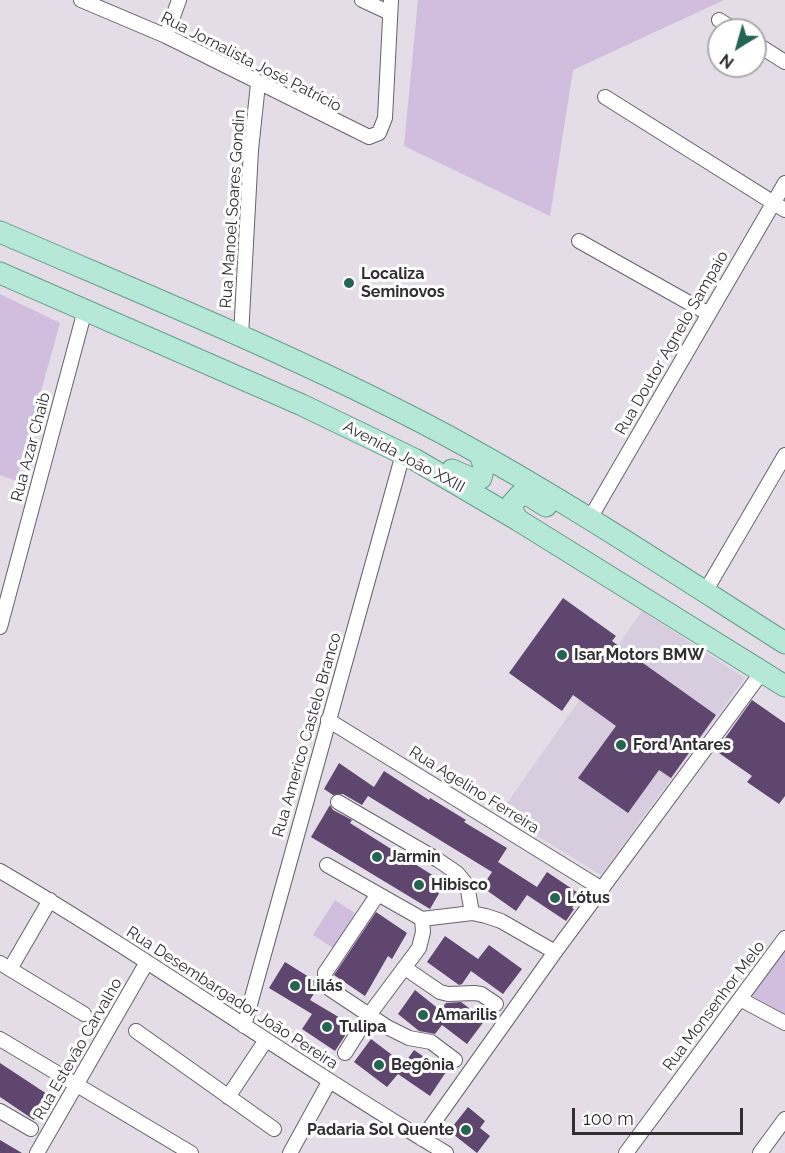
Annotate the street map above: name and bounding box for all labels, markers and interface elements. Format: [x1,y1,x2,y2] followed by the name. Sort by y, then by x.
[157,8,345,116] street label: Rua Jornalista José Patrício
[707,18,767,78] north arrow
[716,50,738,72] text: N
[216,109,250,309] street label: Rua Manoel Soares Gondin
[611,248,733,438] street label: Rua Doutor Agnelo Sampaio
[361,264,445,302] place label: Localiza Seminovos
[342,276,356,290] marker: Localiza Seminovos
[7,390,55,504] street label: Rua Azar Chaib
[340,417,468,497] street label: Avenida João XXIII
[269,631,345,839] street label: Rua Americo Castelo Branco
[574,645,704,665] place label: Isar Motors BMW
[555,648,569,662] marker: Isar Motors BMW
[633,735,731,755] place label: Ford Antares
[614,738,628,752] marker: Ford Antares
[405,742,543,838] street label: Rua Agelino Ferreira
[389,847,441,867] place label: Jarmin
[370,850,384,864] marker: Jarmin
[431,875,488,895] place label: Hibisco
[412,878,426,892] marker: Hibisco
[567,888,610,908] place label: Lótus
[548,891,562,905] marker: Lótus
[123,922,341,1074] street label: Rua Desembargador João Pereira
[659,937,769,1075] street label: Rua Monsenhor Melo
[30,975,126,1123] street label: Rua Estevão Carvalho
[307,976,343,996] place label: Lilás
[288,979,302,993] marker: Lilás
[435,1005,497,1025] place label: Amarilis
[416,1008,430,1022] marker: Amarilis
[339,1017,386,1037] place label: Tulipa
[320,1020,334,1034] marker: Tulipa
[391,1055,454,1075] place label: Begônia
[372,1058,386,1072] marker: Begônia
[575,1096,746,1134] scale bar
[583,1108,634,1129] text: 100 m
[307,1120,454,1140] place label: Padaria Sol Quente
[459,1123,473,1137] marker: Padaria Sol Quente

